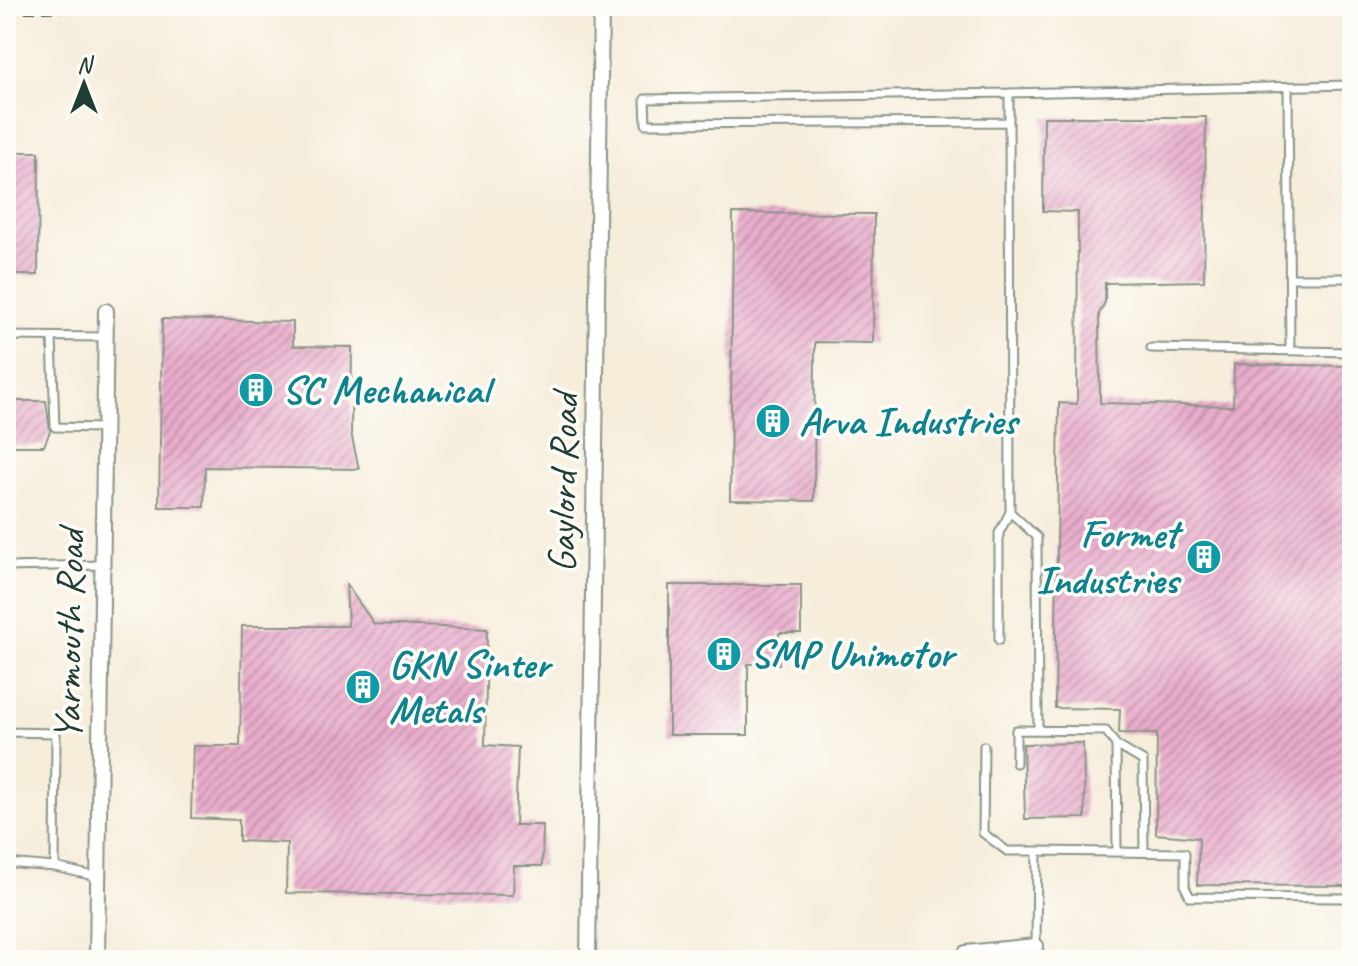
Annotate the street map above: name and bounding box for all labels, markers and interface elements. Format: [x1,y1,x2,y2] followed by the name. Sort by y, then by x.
[44,44,124,124] north arrow
[77,51,94,79] text: N
[282,365,496,415] place label: SC Mechanical
[237,371,275,409] building icon: SC Mechanical
[536,387,590,573] street label: Gaylord Road
[799,396,1021,446] place label: Arva Industries
[754,402,792,440] building icon: Arva Industries
[1036,509,1184,605] place label: Formet Industries
[42,523,96,741] street label: Yarmouth Road
[1185,538,1223,576] building icon: Formet Industries
[750,629,958,679] place label: SMP Unimotor
[705,635,743,673] building icon: SMP Unimotor
[389,639,554,735] place label: GKN Sinter Metals
[344,668,382,706] building icon: GKN Sinter Metals

